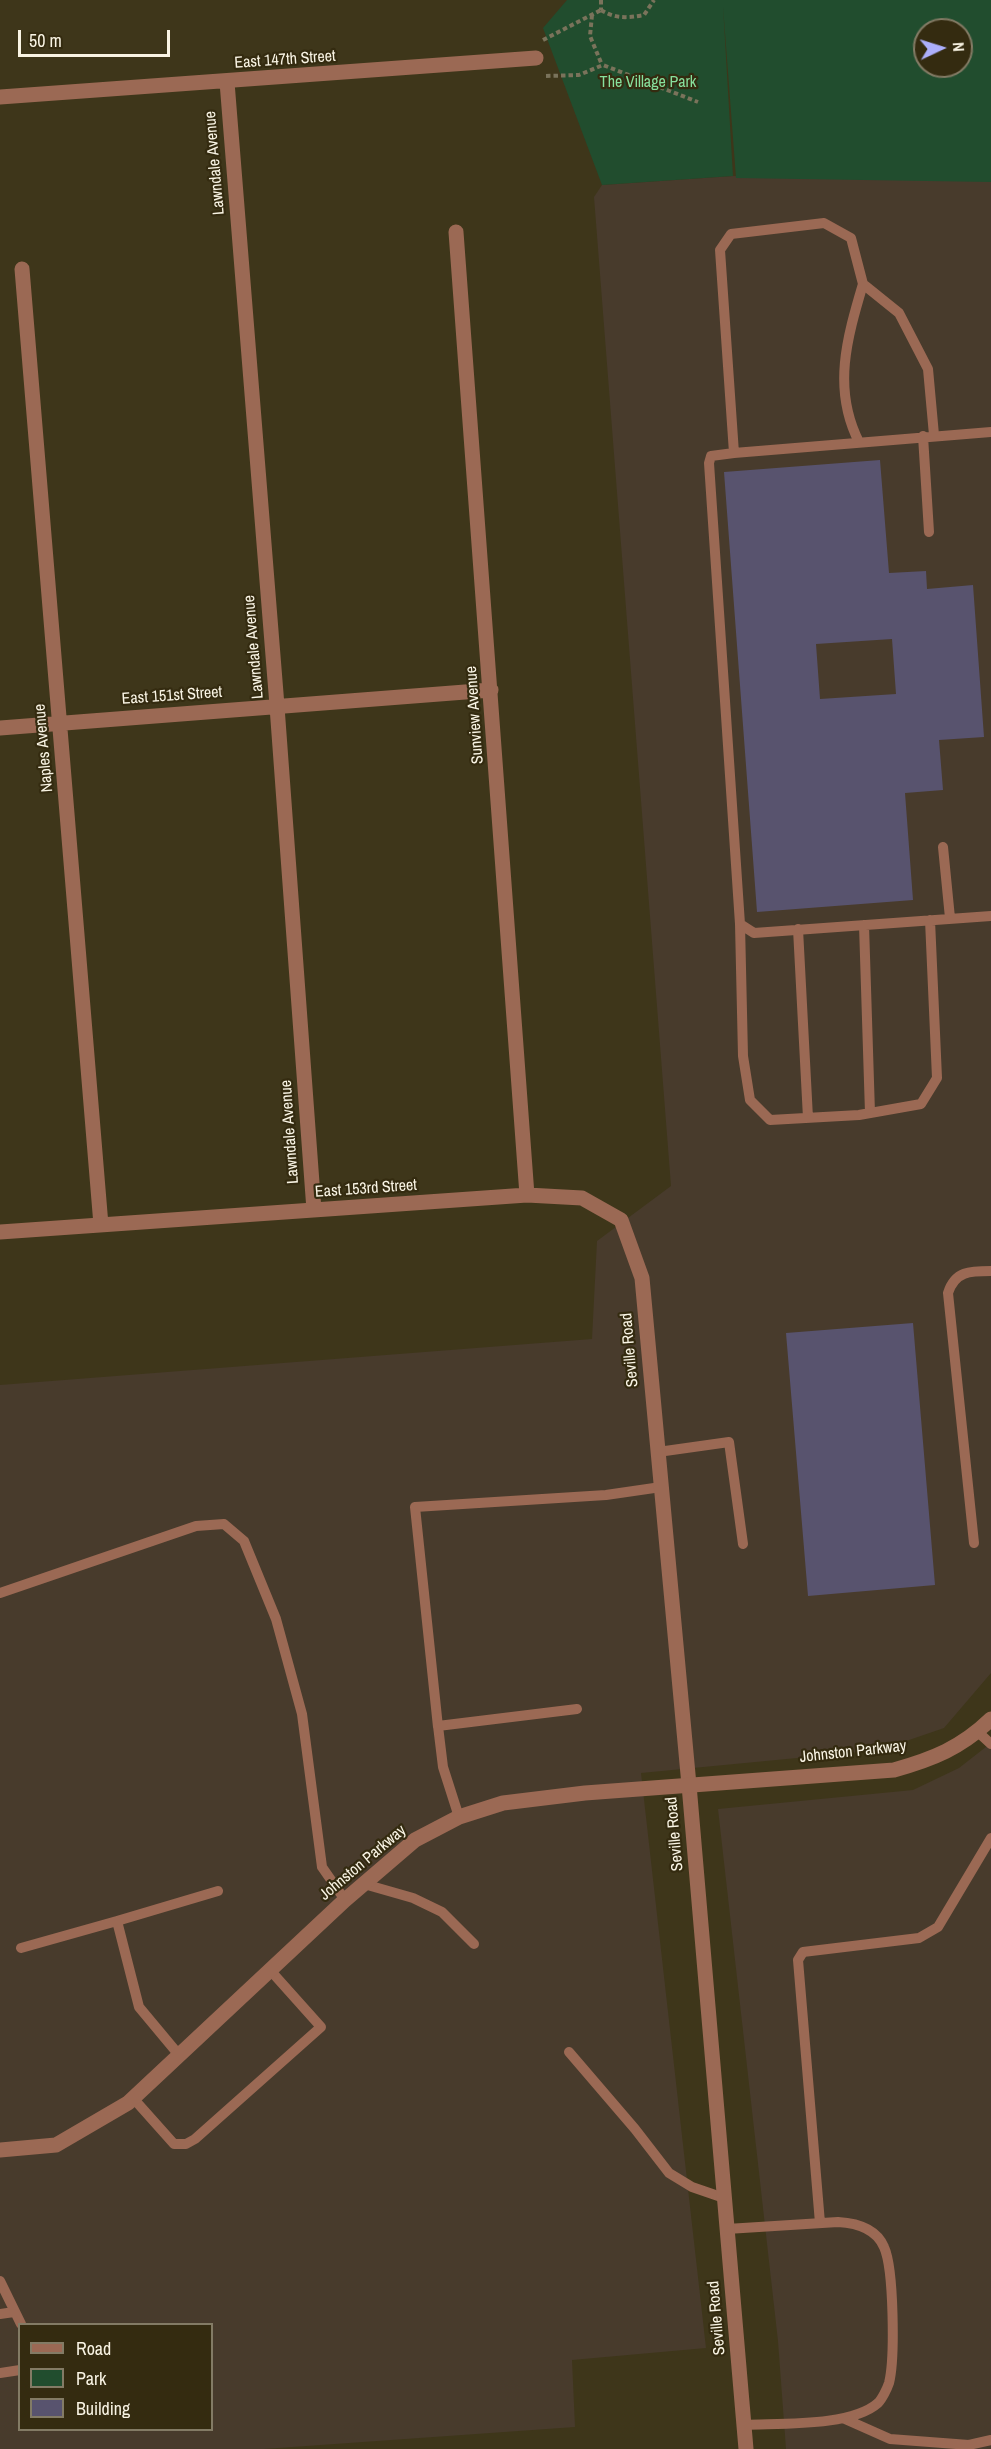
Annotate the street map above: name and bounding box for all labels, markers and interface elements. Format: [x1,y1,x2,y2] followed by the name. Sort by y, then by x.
[21,18,172,56] scale bar
[913,18,973,78] north arrow
[29,28,62,53] text: 50 m
[948,41,970,52] text: N
[234,47,336,73] street label: East 147th Street
[600,73,696,93] park label: The Village Park
[201,110,229,216] street label: Lawndale Avenue
[240,594,268,700] street label: Lawndale Avenue
[462,665,488,765] street label: Sunview Avenue
[121,683,223,709] street label: East 151st Street
[31,703,57,793] street label: Naples Avenue
[277,1079,303,1185] street label: Lawndale Avenue
[314,1176,418,1202] street label: East 153rd Street
[617,1312,643,1388] street label: Seville Road
[799,1737,907,1767] street label: Johnston Parkway
[662,1796,688,1872] street label: Seville Road
[316,1821,410,1905] street label: Johnston Parkway
[704,2280,730,2356] street label: Seville Road
[18,2323,213,2431] legend
[76,2336,111,2361] text: Road
[76,2366,106,2391] text: Park
[76,2396,130,2421] text: Building

